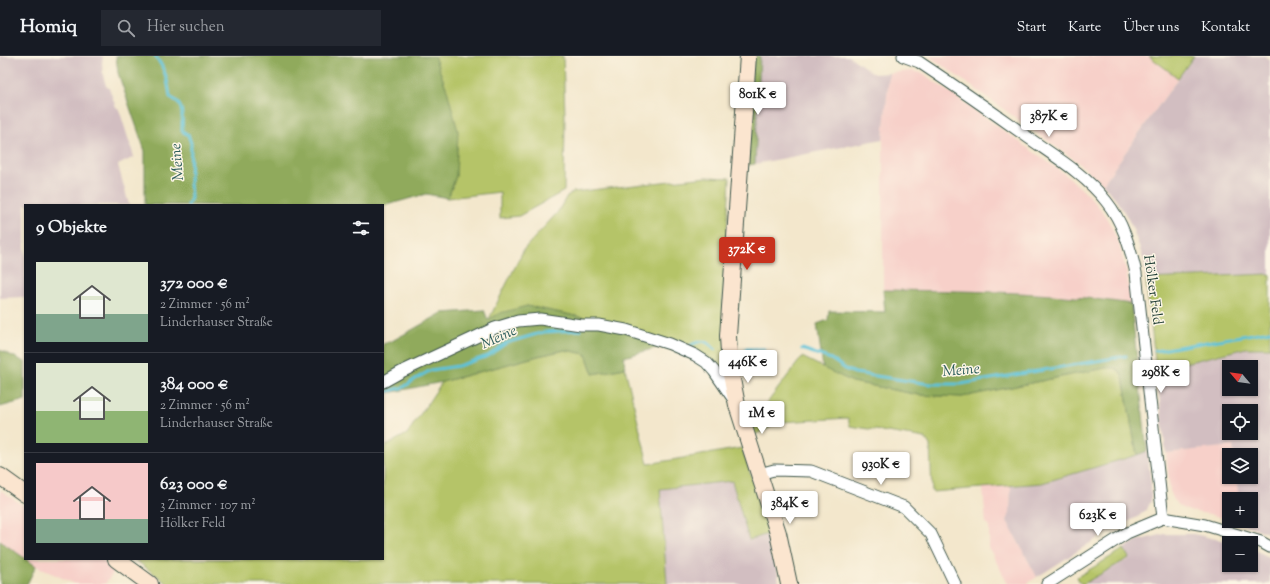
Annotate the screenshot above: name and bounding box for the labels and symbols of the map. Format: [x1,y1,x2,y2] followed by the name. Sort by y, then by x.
[725,82,791,116] pin: 801K €
[1016,104,1082,138] pin: 387K €
[166,143,190,181] water label: Meine
[714,237,780,271] pin: 372K €
[1137,254,1167,326] street label: Hölker Feld
[478,321,520,355] water label: Meine
[715,350,781,384] pin: 446K €
[942,359,980,383] water label: Meine
[1128,360,1194,394] pin: 298K €
[1222,360,1258,396] north arrow
[738,401,786,435] pin: 1M €
[848,452,914,486] pin: 930K €
[757,491,823,525] pin: 384K €
[1065,503,1131,537] pin: 623K €

